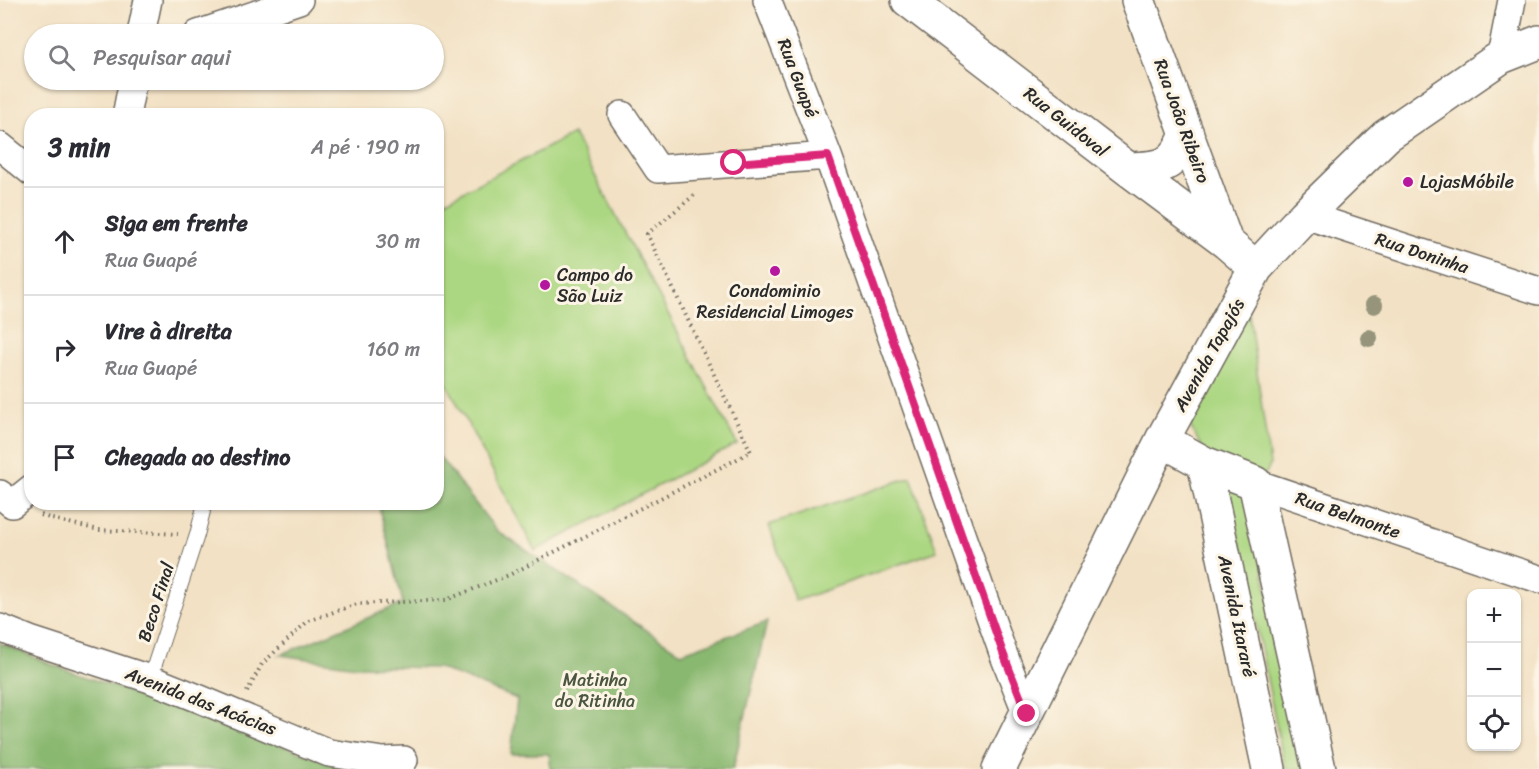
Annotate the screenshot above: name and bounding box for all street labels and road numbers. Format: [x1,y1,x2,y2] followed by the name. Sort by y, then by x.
[768,34,828,122] street label: Rua Guapé
[1145,54,1219,188] street label: Rua João Ribeiro
[1016,78,1116,166] street label: Rua Guidoval
[1371,223,1474,283] street label: Rua Doninha
[1164,292,1254,419] street label: Avenida Tapajós
[1291,482,1405,548] street label: Rua Belmonte
[1208,551,1266,680] street label: Avenida Itararé
[128,557,184,646] street label: Beco Final
[120,657,282,745] street label: Avenida das Acácias

